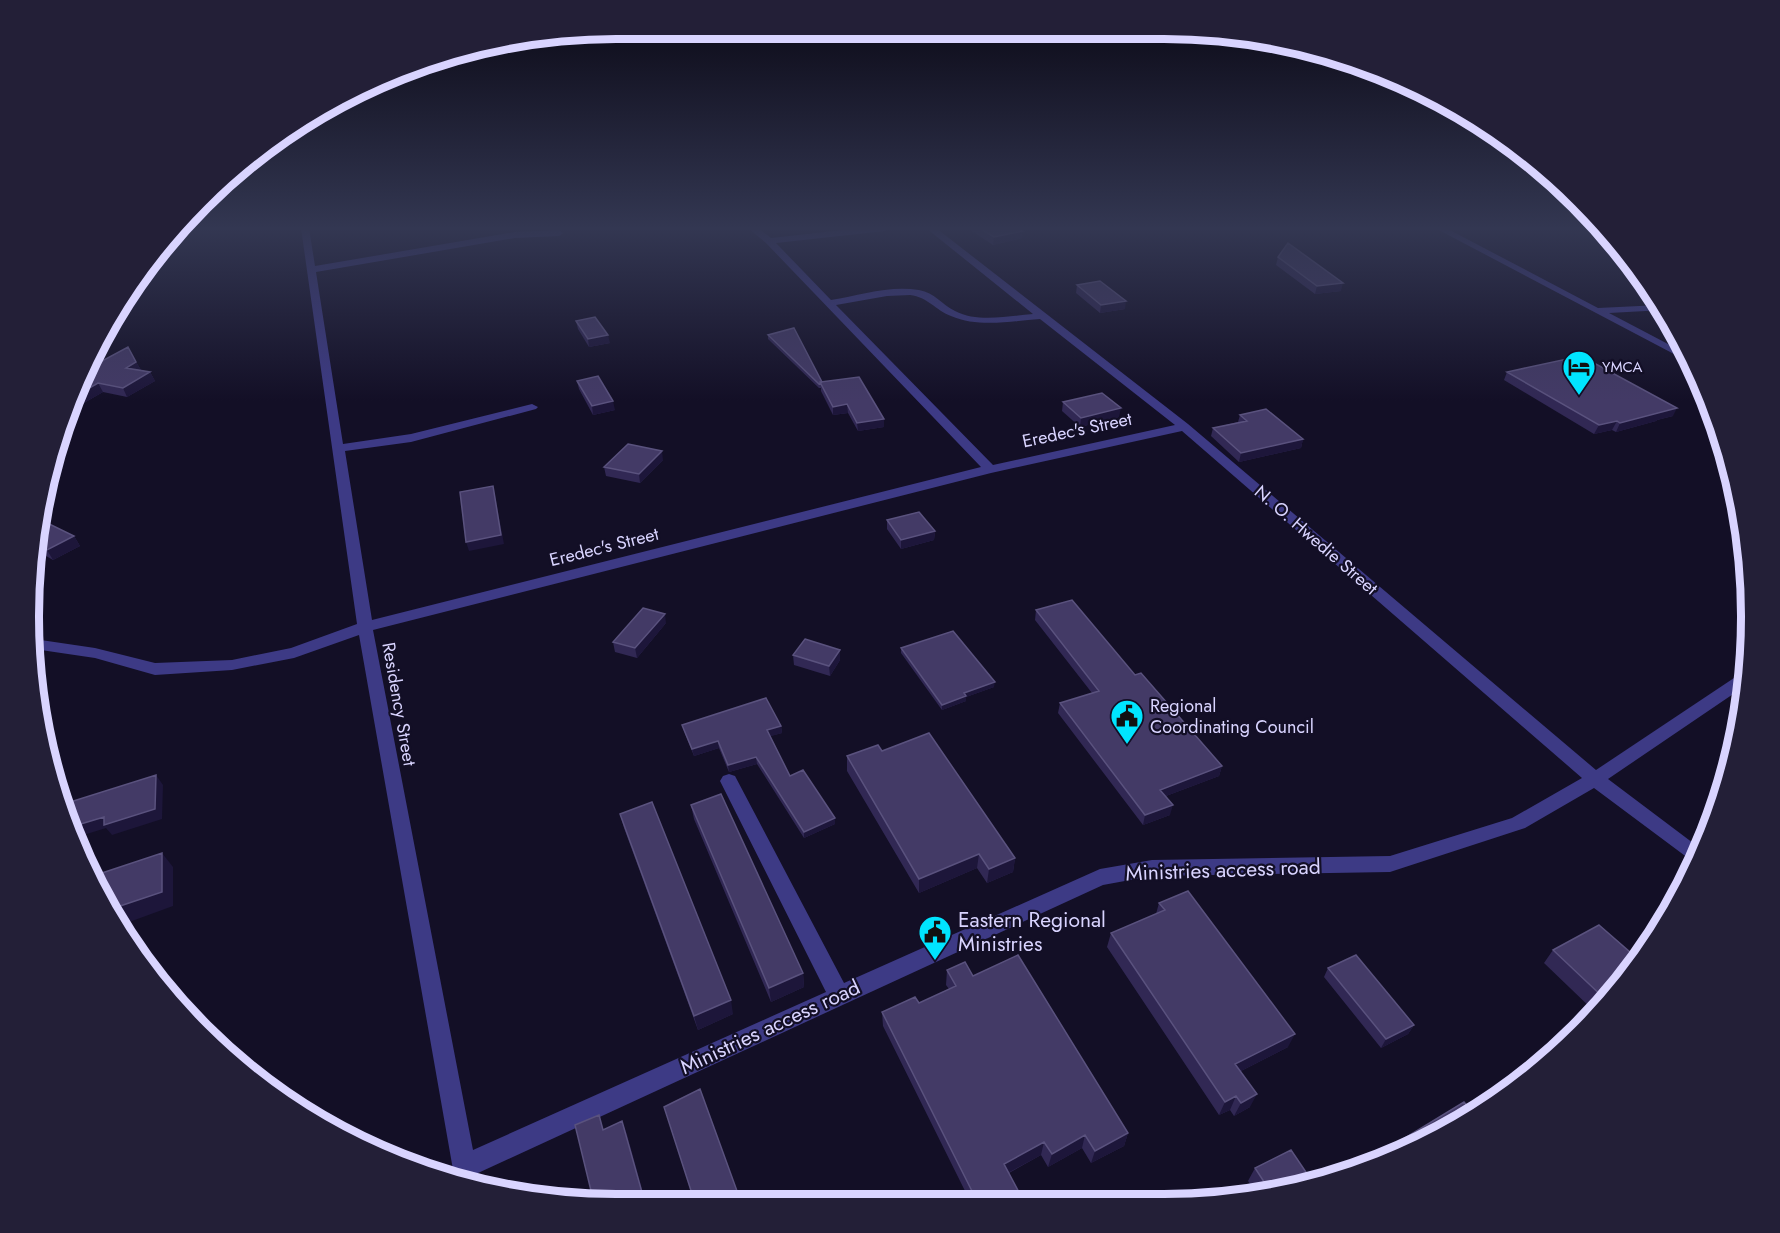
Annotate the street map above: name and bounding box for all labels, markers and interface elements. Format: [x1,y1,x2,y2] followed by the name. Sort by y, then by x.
[1561,349,1597,396] hotel icon: YMCA
[1602,356,1643,378] place label: YMCA
[1020,406,1135,454] street label: Eredec's Street
[1249,479,1384,601] street label: N. O. Hwedie Street
[547,521,662,573] street label: Eredec's Street
[375,640,423,769] street label: Residency Street
[1150,693,1314,740] place label: Regional Coordinating Council
[1109,698,1145,745] public building icon: Regional Coordinating Council
[1125,852,1321,888] street label: Ministries access road
[958,905,1106,959] place label: Eastern Regional Ministries
[917,914,953,961] public building icon: Eastern Regional Ministries
[675,972,865,1082] street label: Ministries access road

